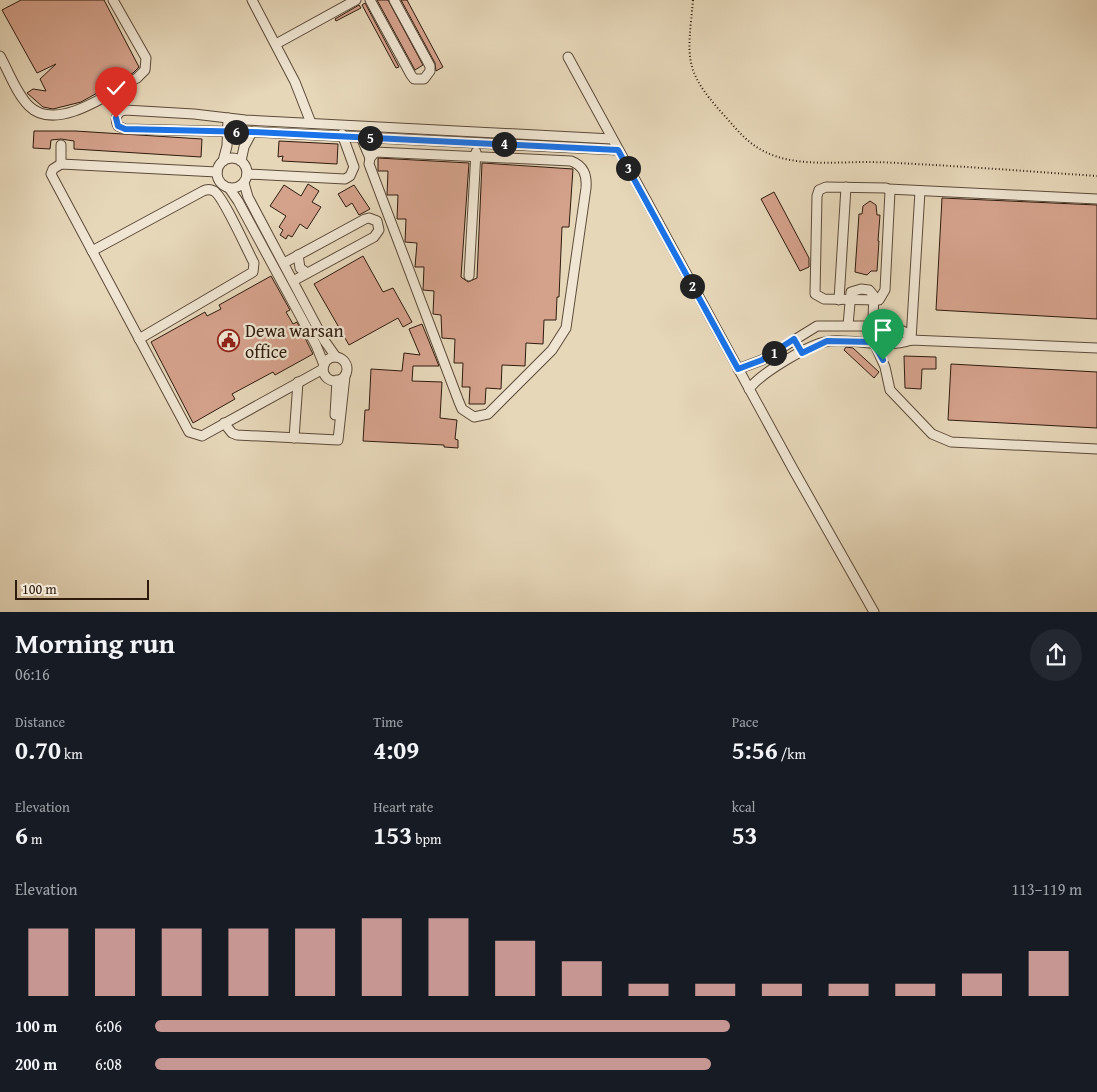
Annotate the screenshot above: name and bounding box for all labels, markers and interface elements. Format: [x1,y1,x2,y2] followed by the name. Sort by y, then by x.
[95,67,137,118] pin
[102,74,130,102] icon: check
[224,120,248,144] pin: 6
[233,122,240,142] text: 6
[358,126,382,150] pin: 5
[367,128,374,148] text: 5
[492,132,516,156] pin: 4
[501,134,508,154] text: 4
[616,156,640,180] pin: 3
[625,158,632,178] text: 3
[680,274,704,298] pin: 2
[689,276,696,296] text: 2
[862,309,904,360] pin
[869,316,897,344] icon: arrive
[245,317,344,365] place label: Dewa warsan office
[217,329,241,353] public building icon: Dewa warsan office
[762,340,786,366] pin: 1
[771,343,778,363] text: 1
[15,577,149,600] scale bar
[22,579,57,599] text: 100 m
[15,622,175,663] text: Morning run
[1030,629,1082,681] button: share
[15,662,50,686] text: 06:16
[15,712,65,732] text: Distance
[373,712,403,732] text: Time
[732,712,759,732] text: Pace
[15,732,61,768] text: 0.70
[373,732,419,768] text: 4:09
[732,732,778,768] text: 5:56
[61,744,83,764] text: km
[778,744,806,764] text: /km
[15,797,70,817] text: Elevation
[373,797,433,817] text: Heart rate
[732,797,756,817] text: kcal
[15,817,28,853] text: 6
[373,817,412,853] text: 153
[732,817,758,853] text: 53
[28,829,42,849] text: m
[412,829,442,849] text: bpm
[15,877,78,901] text: Elevation
[1012,877,1082,901] text: 113–119 m
[15,1014,57,1038] text: 100 m
[95,1014,122,1038] text: 6:06
[15,1052,57,1076] text: 200 m
[95,1052,122,1076] text: 6:08

